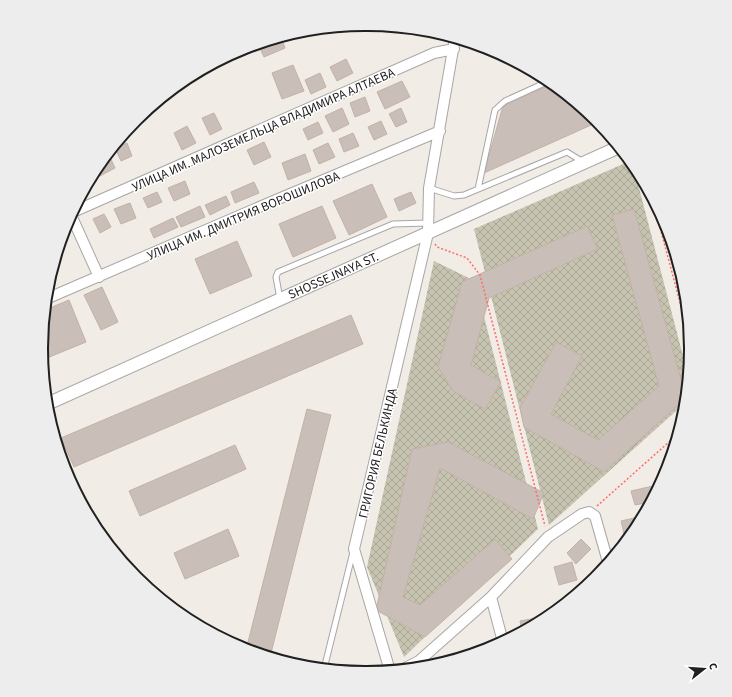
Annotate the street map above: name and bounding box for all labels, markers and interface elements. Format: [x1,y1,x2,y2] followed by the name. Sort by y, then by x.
[129,63,399,196] street label: УЛИЦА ИМ. МАЛОЗЕМЕЛЬЦА ВЛАДИМИРА АЛТАЕВА
[144,167,343,265] street label: УЛИЦА ИМ. ДМИТРИЯ ВОРОШИЛОВА
[285,248,382,304] street label: SHOSSEJNAYA ST.
[354,385,402,520] street label: ГРИГОРИЯ БЕЛЬКИНДА
[684,649,724,689] north arrow
[705,661,721,672] text: С

